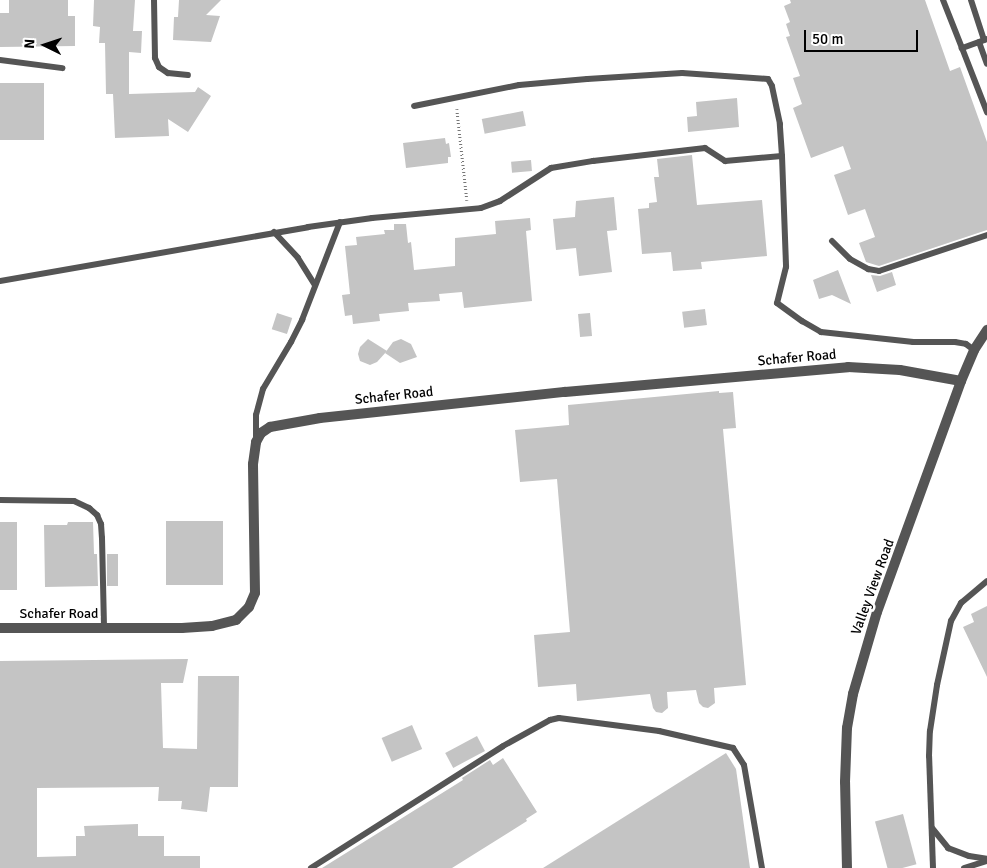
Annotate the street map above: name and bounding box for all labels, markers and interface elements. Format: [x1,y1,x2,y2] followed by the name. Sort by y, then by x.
[20,20,70,70] north arrow
[807,20,921,52] scale bar
[812,30,843,48] text: 50 m
[21,38,38,49] text: N
[757,346,837,370] street label: Schafer Road
[354,384,434,408] street label: Schafer Road
[848,537,898,637] street label: Valley View Road
[20,606,98,622] street label: Schafer Road

